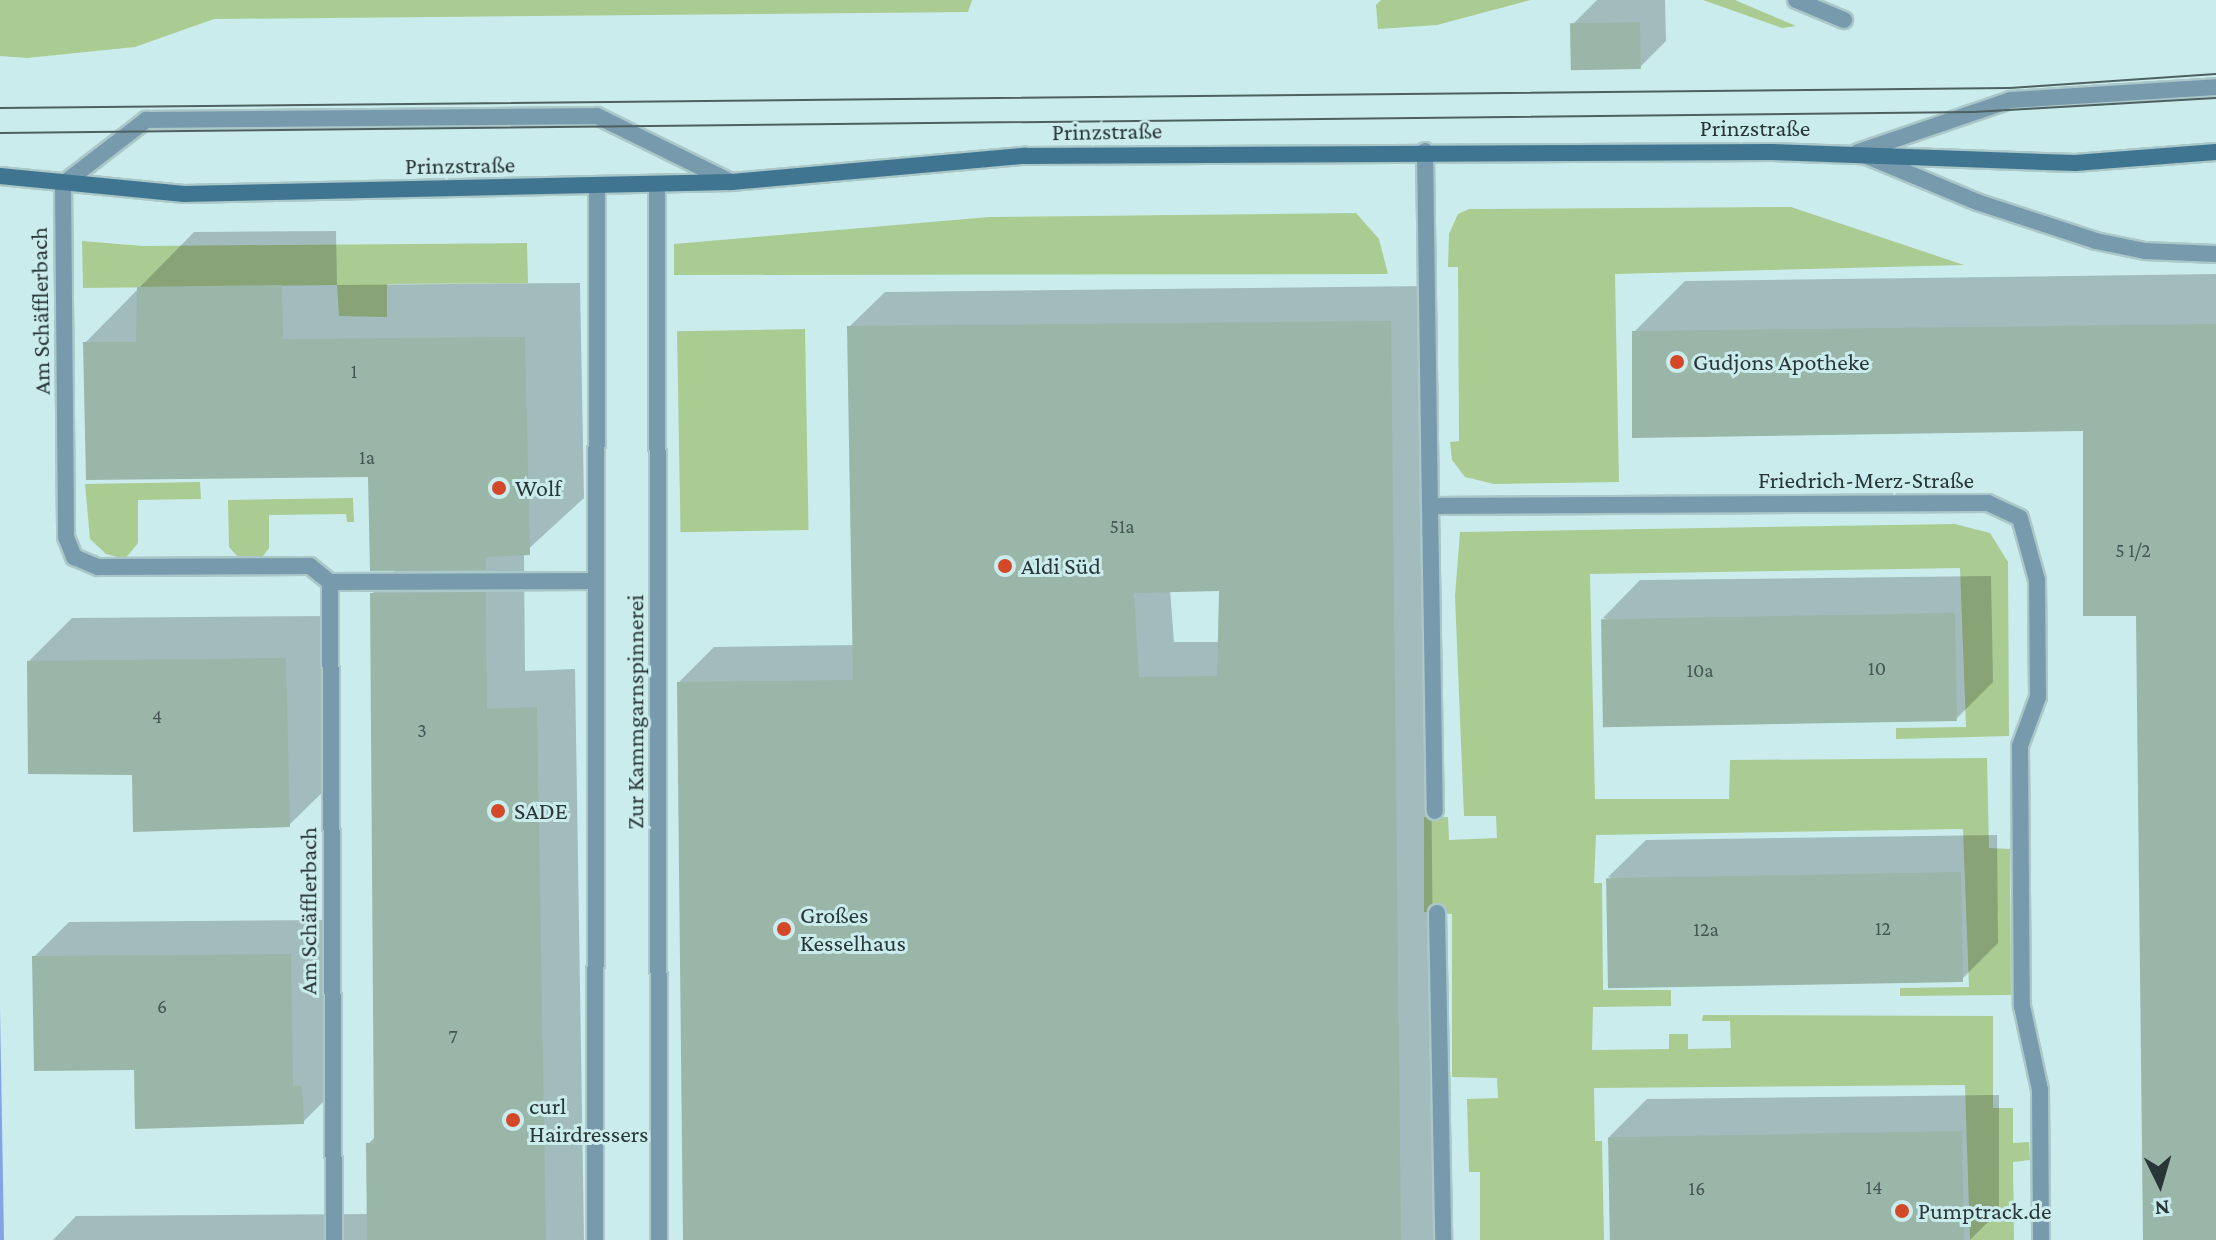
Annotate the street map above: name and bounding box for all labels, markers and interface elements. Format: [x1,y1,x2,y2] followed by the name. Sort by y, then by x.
[1700,114,1810,142] street label: Prinzstraße
[1052,116,1162,146] street label: Prinzstraße
[405,150,515,180] street label: Prinzstraße
[24,227,56,395] street label: Am Schäfflerbach
[1693,348,1870,376] place label: Gudjons Apotheke
[1668,353,1686,371] marker: Gudjons Apotheke
[351,359,357,383] house number: 1
[359,445,375,469] house number: 1a
[1758,466,1974,494] street label: Friedrich-Merz-Straße
[515,474,561,502] place label: Wolf
[490,479,508,497] marker: Wolf
[1109,514,1135,538] house number: 51a
[2115,538,2151,562] house number: 5 1/2
[1021,552,1101,580] place label: Aldi Süd
[996,557,1014,575] marker: Aldi Süd
[621,595,649,829] street label: Zur Kammgarnspinnerei
[1868,656,1886,680] house number: 10
[1686,658,1714,682] house number: 10a
[152,704,162,728] house number: 4
[417,718,427,742] house number: 3
[514,797,568,825] place label: SADE
[489,802,507,820] marker: SADE
[294,827,322,995] street label: Am Schäfflerbach
[800,901,906,957] place label: Großes Kesselhaus
[1875,916,1891,940] house number: 12
[1693,917,1719,941] house number: 12a
[775,920,793,938] marker: Großes Kesselhaus
[157,994,167,1018] house number: 6
[448,1024,458,1048] house number: 7
[529,1092,649,1148] place label: curl Hairdressers
[504,1111,522,1129] marker: curl Hairdressers
[2120,1144,2200,1224] north arrow
[1866,1175,1882,1199] house number: 14
[1689,1176,1705,1200] house number: 16
[2154,1195,2171,1222] text: N
[1918,1197,2052,1225] place label: Pumptrack.de
[1893,1202,1911,1220] marker: Pumptrack.de

